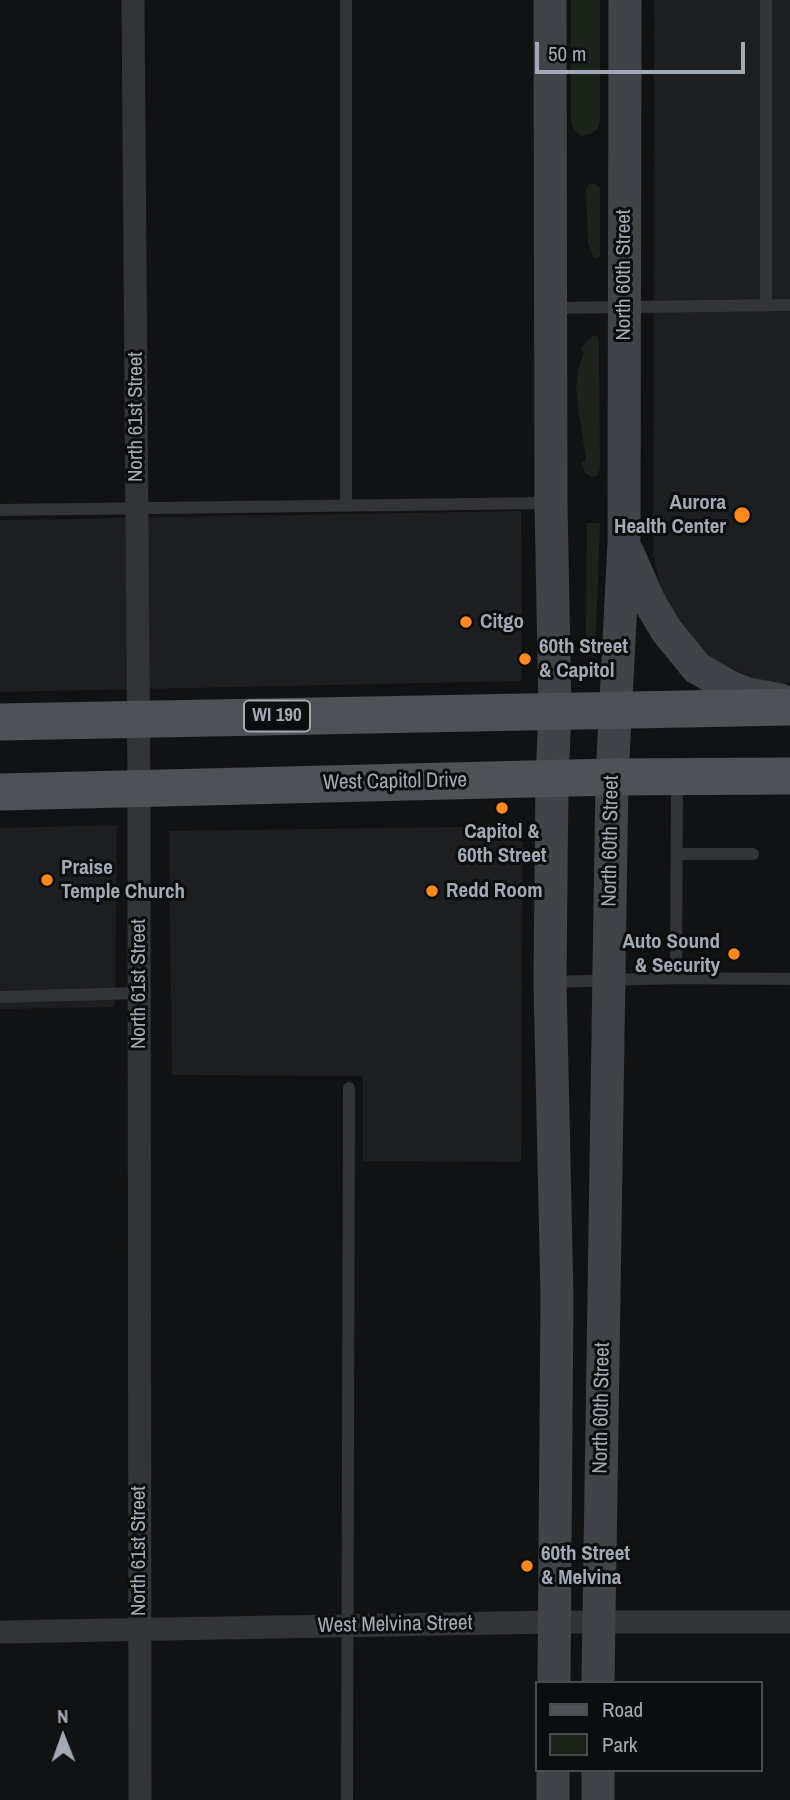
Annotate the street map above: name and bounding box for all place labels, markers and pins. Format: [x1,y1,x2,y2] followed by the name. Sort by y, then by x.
[614,490,726,540] place label: Aurora Health Center
[732,505,752,525] marker: Aurora Health Center
[480,609,524,635] place label: Citgo
[458,614,474,630] marker: Citgo
[539,634,628,684] place label: 60th Street & Capitol
[517,651,533,667] marker: 60th Street & Capitol
[494,800,510,816] marker: Capitol & 60th Street
[458,819,546,869] place label: Capitol & 60th Street
[61,855,185,905] place label: Praise Temple Church
[39,872,55,888] marker: Praise Temple Church
[446,878,543,904] place label: Redd Room
[424,883,440,899] marker: Redd Room
[622,929,720,979] place label: Auto Sound & Security
[726,946,742,962] marker: Auto Sound & Security
[541,1541,630,1591] place label: 60th Street & Melvina
[519,1558,535,1574] marker: 60th Street & Melvina

